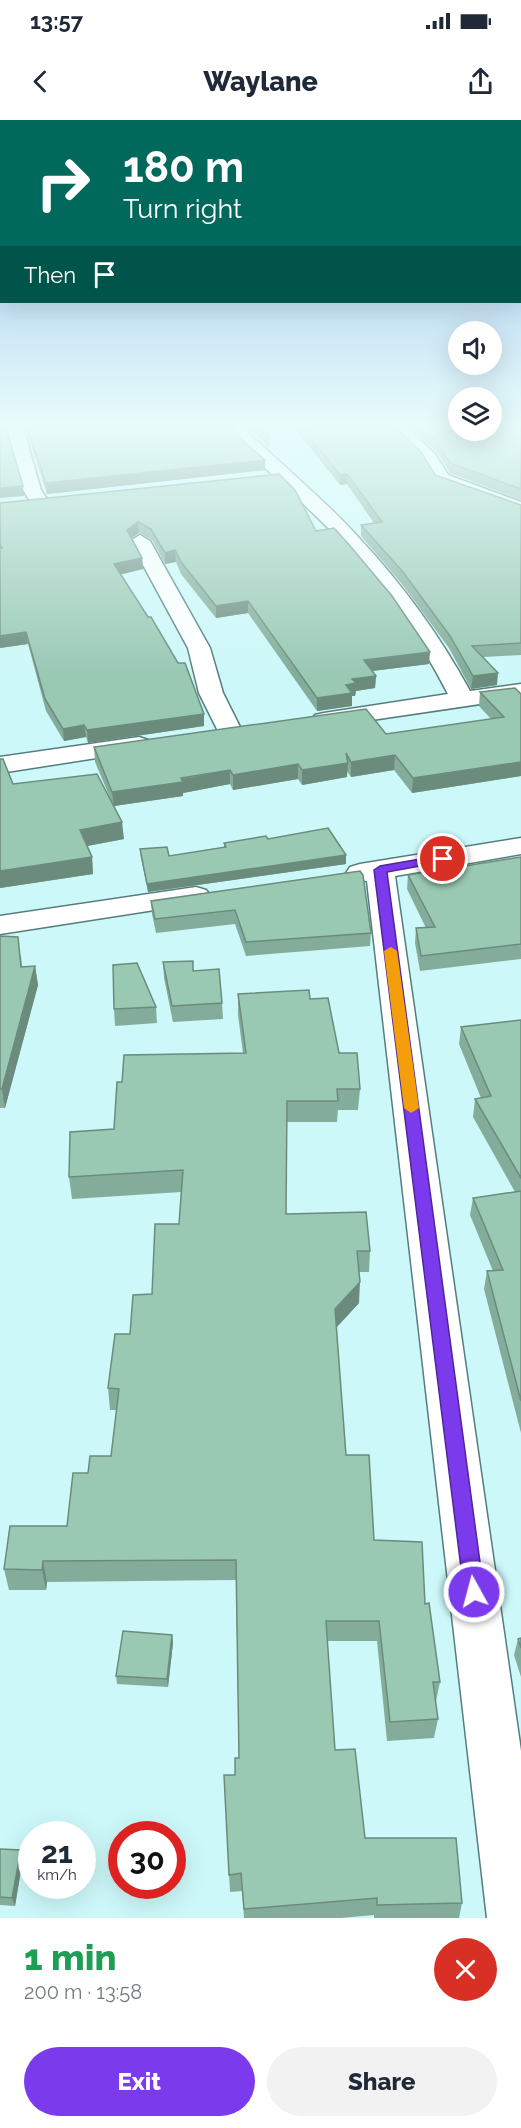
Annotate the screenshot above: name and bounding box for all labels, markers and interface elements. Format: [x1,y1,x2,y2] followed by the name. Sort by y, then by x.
[30,8,83,34] text: 13:57
[24,65,57,98] icon: back
[464,65,497,98] icon: share
[203,66,318,97] text: Waylane
[123,143,244,192] text: 180 m
[24,144,102,222] icon: right
[123,193,242,224] text: Turn right
[88,258,121,291] icon: arrive
[24,262,76,288] text: Then
[448,321,502,441] map controls
[448,321,502,375] button: sound
[448,387,502,441] button: layers
[417,833,468,884] pin
[426,842,459,875] icon: arrive
[442,1560,506,1624] position arrow
[108,1821,186,1899] speed limit sign: 30
[41,1835,73,1870] text: 21
[37,1866,77,1884] text: km/h
[24,1936,116,1978] text: 1 min
[434,1938,497,2001] button: close
[24,1980,142,2004] text: 200 m · 13:58
[24,2047,255,2116] button: Exit
[267,2047,497,2116] button: Share

